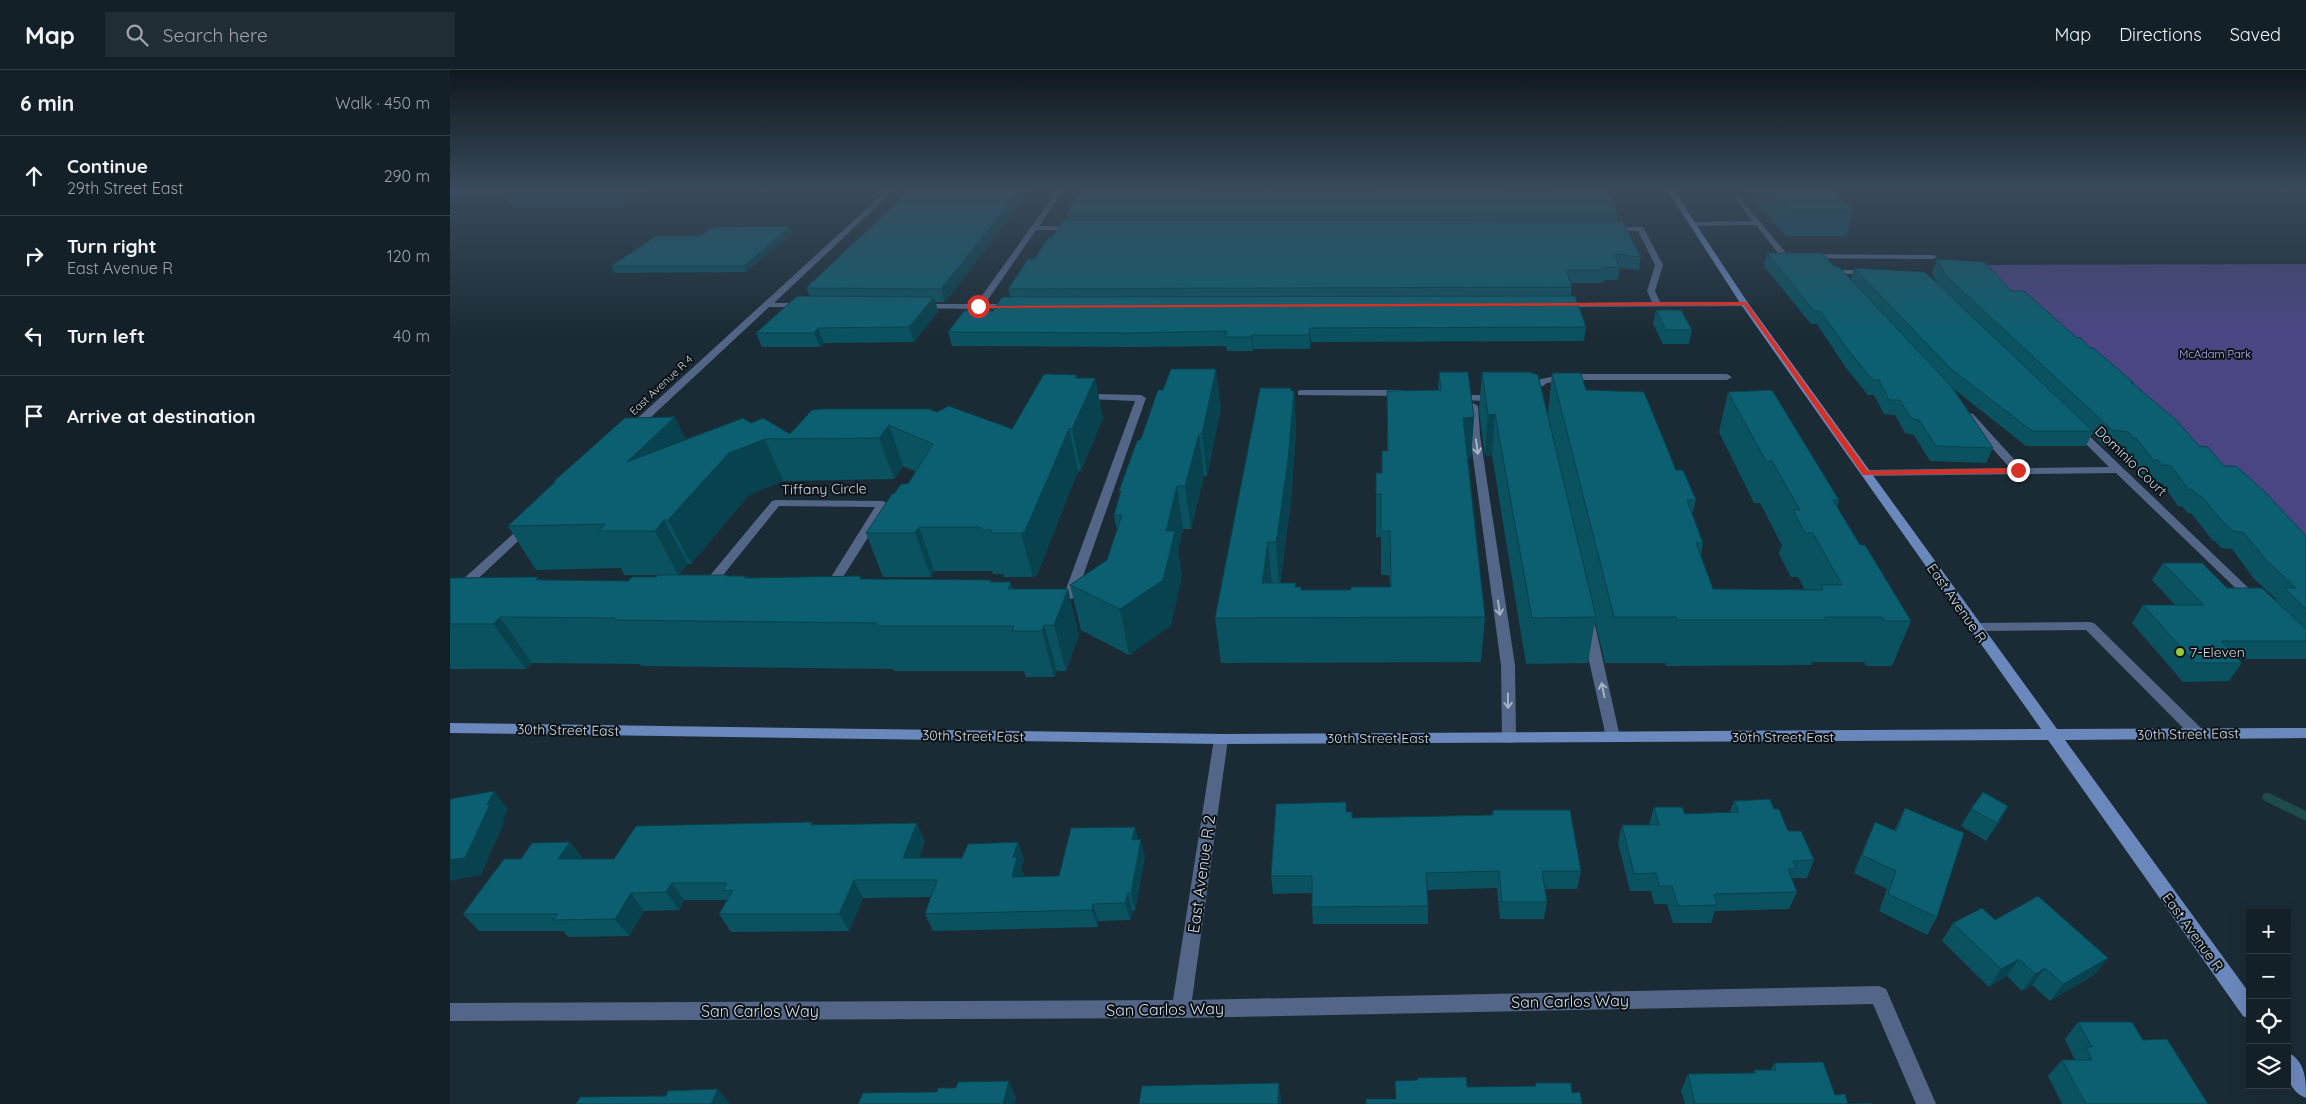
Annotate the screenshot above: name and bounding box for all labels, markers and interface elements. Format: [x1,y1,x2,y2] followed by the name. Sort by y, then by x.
[105,12,455,57] search box
[25,20,75,50] text: Map
[123,21,151,49] icon: search
[163,23,268,47] text: Search here
[2054,23,2091,46] text: Map
[2119,23,2202,46] text: Directions
[2230,23,2281,46] text: Saved
[20,90,74,116] text: 6 min
[335,93,430,113] text: Walk · 450 m
[67,154,148,178] text: Continue
[20,162,48,190] icon: ahead
[384,166,430,186] text: 290 m
[67,178,183,198] text: 29th Street East
[67,234,156,258] text: Turn right
[20,242,48,270] icon: right
[387,246,430,266] text: 120 m
[67,258,173,278] text: East Avenue R
[967,295,990,318] route start
[20,322,48,350] icon: left
[67,324,145,348] text: Turn left
[393,326,430,346] text: 40 m
[2179,347,2251,361] park label: McAdam Park
[626,352,696,418] street label: East Avenue R 4
[20,402,48,430] icon: arrive
[67,404,256,428] text: Arrive at destination
[2091,422,2171,500] street label: Dominio Court
[1472,439,1482,455] one-way arrow
[2007,459,2030,482] route end
[781,479,867,499] street label: Tiffany Circle
[1923,560,1991,646] street label: East Avenue R
[1495,599,1505,615] one-way arrow
[2190,643,2245,661] place label: 7-Eleven
[2174,646,2186,658] marker: 7-Eleven
[1598,682,1607,698] one-way arrow
[1504,693,1513,709] one-way arrow
[517,720,619,740] street label: 30th Street East
[2137,724,2239,744] street label: 30th Street East
[922,726,1024,746] street label: 30th Street East
[1732,728,1834,746] street label: 30th Street East
[1327,729,1429,747] street label: 30th Street East
[1183,813,1219,934] street label: East Avenue R 2
[2158,889,2228,975] street label: East Avenue R
[2246,909,2291,1089] map controls
[2246,909,2291,954] button: +
[2246,954,2291,999] button: −
[1511,990,1629,1012] street label: San Carlos Way
[1106,998,1224,1020] street label: San Carlos Way
[2246,999,2291,1044] button: locate
[701,1001,819,1021] street label: San Carlos Way
[2246,1044,2291,1089] button: layers

